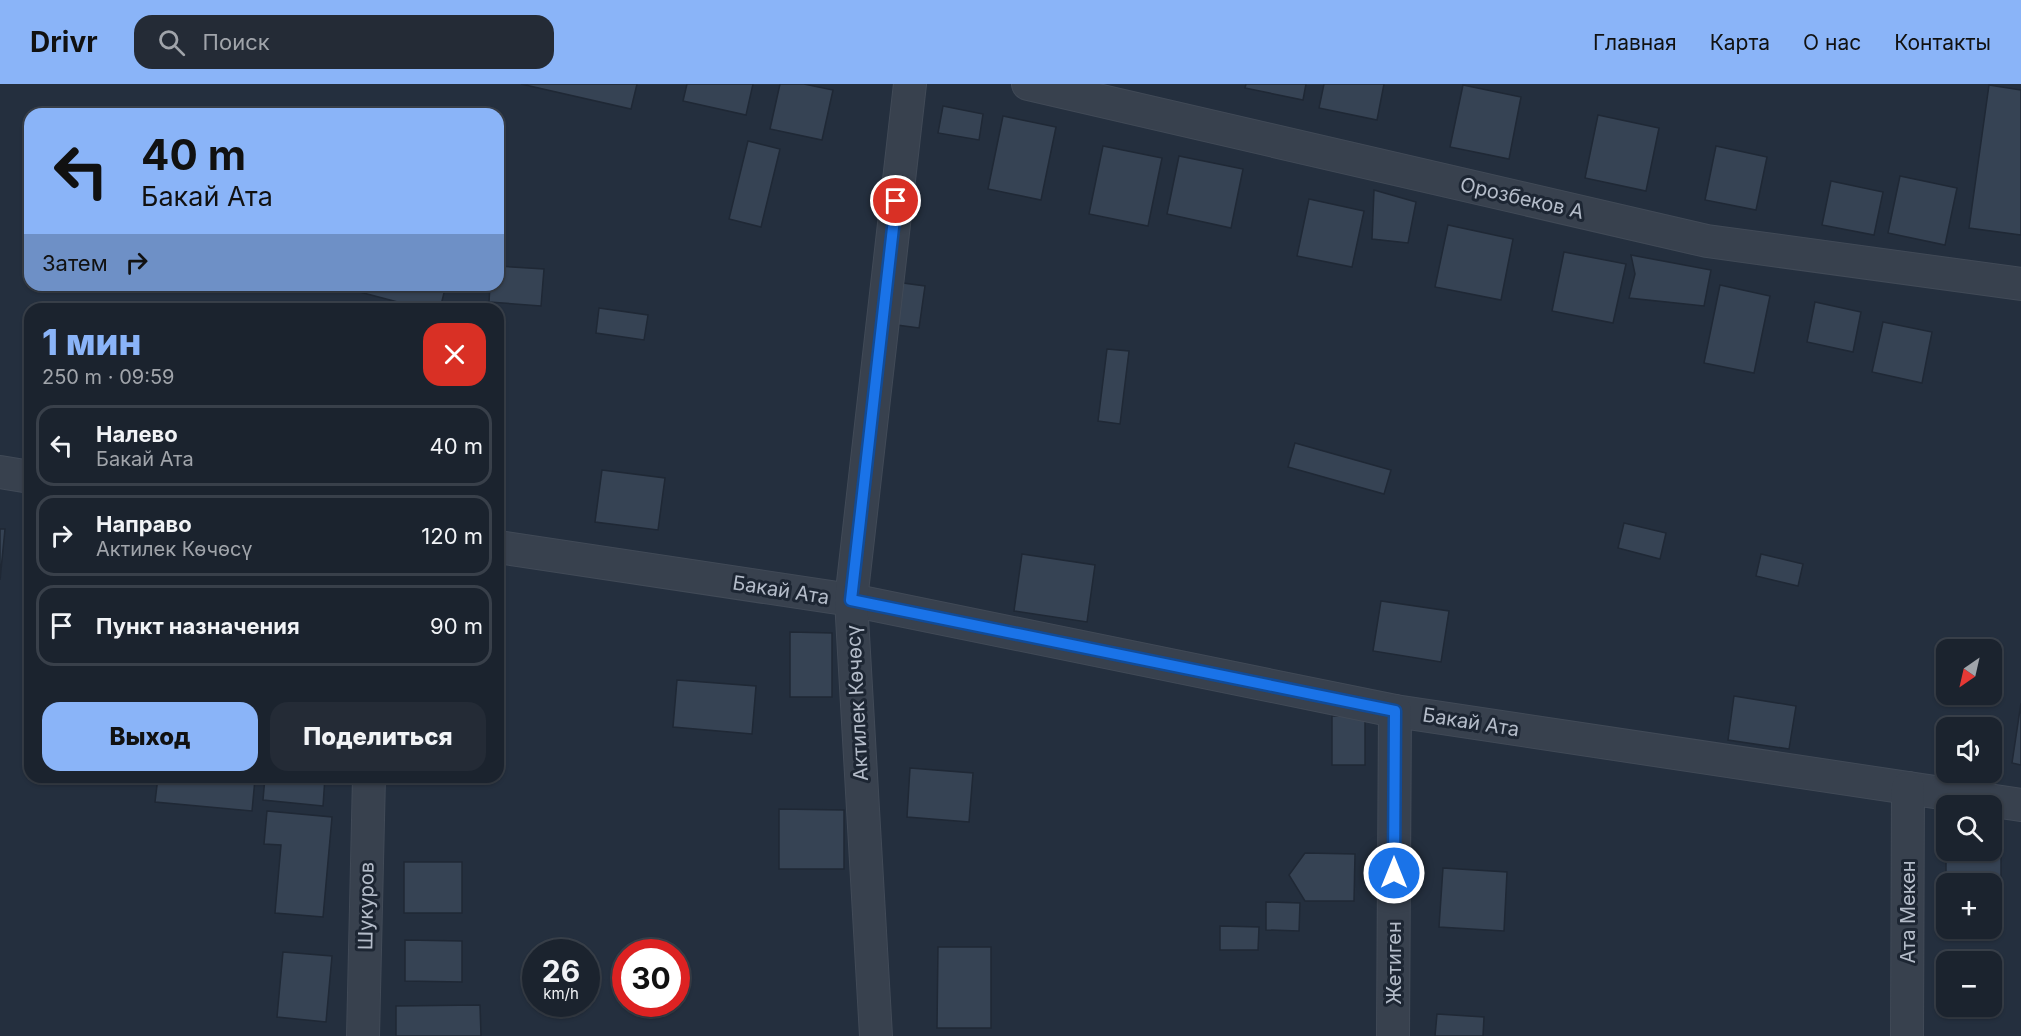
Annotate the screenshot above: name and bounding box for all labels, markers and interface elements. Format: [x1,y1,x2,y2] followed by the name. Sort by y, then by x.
[134,15,554,69] search box
[30,25,98,59] text: Drivr
[155,26,188,59] icon: search
[203,29,270,55] text: Поиск
[1593,30,1677,55] text: Главная
[1710,30,1770,55] text: Карта
[1803,30,1861,55] text: О нас
[1894,30,1991,55] text: Контакты
[141,129,246,180] text: 40 m
[42,132,120,210] icon: left
[1458,172,1586,224] street label: Орозбеков А
[870,175,921,226] pin
[141,180,273,213] text: Бакай Ата
[879,184,912,217] icon: arrive
[120,246,153,279] icon: right
[42,250,108,276] text: Затем
[42,320,141,364] text: 1 мин
[423,323,486,386] button: close
[42,365,174,389] text: 250 m · 09:59
[96,421,178,447] text: Налево
[45,429,78,462] icon: left
[429,433,483,459] text: 40 m
[96,447,194,471] text: Бакай Ата
[96,511,192,537] text: Направо
[45,519,78,552] icon: right
[421,523,483,549] text: 120 m
[96,537,252,561] text: Актилек Көчөсү
[731,571,831,609] street label: Бакай Ата
[45,609,78,642] icon: arrive
[96,613,300,639] text: Пункт назначения
[430,613,483,639] text: 90 m
[841,624,873,782] street label: Актилек Көчөсү
[1936,639,2002,705] north arrow
[1936,639,2002,1017] map controls
[42,702,258,771] button: Выход
[270,702,486,771] button: Поделиться
[1421,703,1521,741] street label: Бакай Ата
[1936,717,2002,783] button: sound
[1936,795,2002,861] button: search
[1362,841,1426,905] position arrow
[1896,860,1920,964] street label: Ата Мекен
[353,862,379,950] street label: Шукуров
[1936,873,2002,939] button: +
[1382,921,1406,1005] street label: Жетиген
[612,939,690,1017] speed limit sign: 30
[1936,951,2002,1017] button: −
[542,953,580,989] text: 26
[543,984,579,1003] text: km/h

